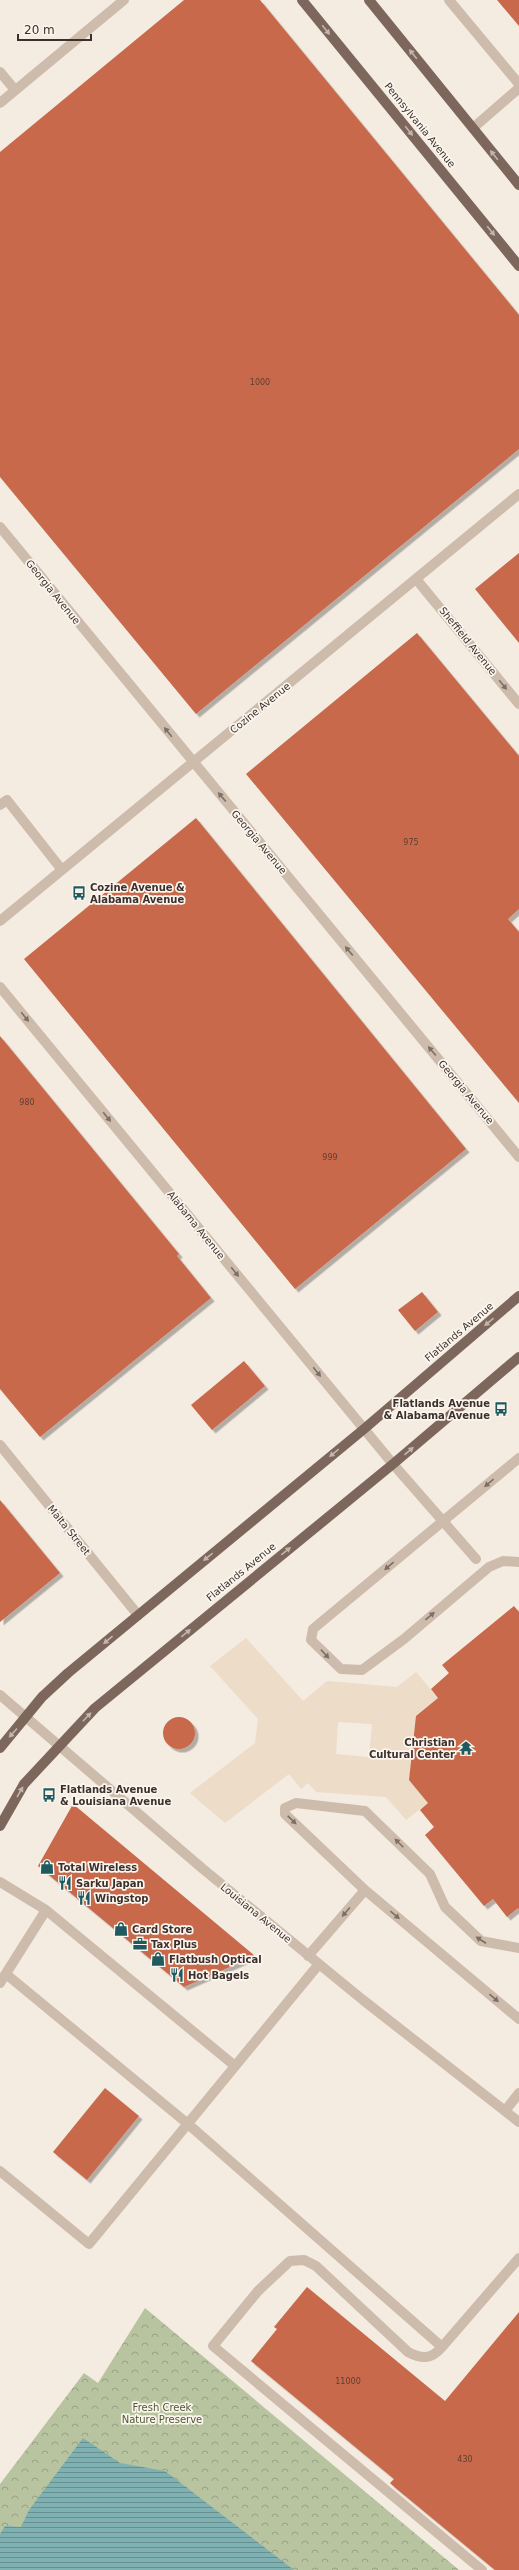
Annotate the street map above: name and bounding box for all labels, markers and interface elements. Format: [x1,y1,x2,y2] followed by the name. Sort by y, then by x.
[18,16,91,42] scale bar
[24,23,55,37] text: 20 m
[322,25,331,36] one-way arrow
[408,48,417,59] one-way arrow
[382,80,458,170] street label: Pennsylvania Avenue
[404,125,413,136] one-way arrow
[490,149,499,160] one-way arrow
[487,226,496,237] one-way arrow
[250,378,270,387] house number: 1000
[24,558,82,626] street label: Georgia Avenue
[437,605,499,677] street label: Sheffield Avenue
[499,679,508,690] one-way arrow
[228,680,292,736] street label: Cozine Avenue
[164,727,173,738] one-way arrow
[217,791,226,802] one-way arrow
[229,808,289,876] street label: Georgia Avenue
[403,838,419,847] house number: 975
[90,882,185,905] place label: Cozine Avenue & Alabama Avenue
[71,885,87,901] bus stop icon: Cozine Avenue & Alabama Avenue
[344,945,353,956] one-way arrow
[20,1012,29,1022] one-way arrow
[427,1046,436,1056] one-way arrow
[436,1058,496,1126] street label: Georgia Avenue
[19,1098,35,1107] house number: 980
[103,1112,112,1123] one-way arrow
[322,1153,338,1162] house number: 999
[165,1189,227,1261] street label: Alabama Avenue
[230,1266,239,1277] one-way arrow
[423,1300,495,1364] street label: Flatlands Avenue
[484,1317,495,1326] one-way arrow
[313,1367,322,1377] one-way arrow
[384,1398,490,1421] place label: Flatlands Avenue & Alabama Avenue
[493,1401,509,1417] bus stop icon: Flatlands Avenue & Alabama Avenue
[403,1446,414,1455] one-way arrow
[328,1449,339,1458] one-way arrow
[484,1478,494,1487] one-way arrow
[45,1503,93,1557] street label: Malta Street
[204,1541,278,1603] street label: Flatlands Avenue
[281,1546,292,1555] one-way arrow
[202,1552,213,1561] one-way arrow
[384,1562,395,1570] one-way arrow
[425,1612,435,1621] one-way arrow
[180,1629,191,1638] one-way arrow
[102,1635,113,1644] one-way arrow
[320,1649,329,1659] one-way arrow
[82,1712,92,1722] one-way arrow
[9,1727,18,1738] one-way arrow
[369,1737,455,1760] place label: Christian Cultural Center
[458,1740,474,1756] temple icon: Christian Cultural Center
[60,1784,171,1807] place label: Flatlands Avenue & Louisiana Avenue
[16,1786,23,1798] one-way arrow
[41,1787,57,1803] bus stop icon: Flatlands Avenue & Louisiana Avenue
[287,1815,297,1825] one-way arrow
[394,1838,404,1848] one-way arrow
[39,1859,55,1875] shop icon: Total Wireless
[58,1862,137,1873] place label: Total Wireless
[57,1875,73,1891] restaurant icon: Sarku Japan
[76,1878,144,1889] place label: Sarku Japan
[219,1881,293,1945] street label: Louisiana Avenue
[76,1890,92,1906] restaurant icon: Wingstop
[95,1893,149,1904] place label: Wingstop
[341,1906,350,1917] one-way arrow
[389,1910,400,1919] one-way arrow
[113,1921,129,1937] shop icon: Card Store
[132,1924,192,1935] place label: Card Store
[132,1936,148,1952] office icon: Tax Plus
[476,1936,487,1944] one-way arrow
[151,1939,197,1950] place label: Tax Plus
[150,1951,166,1967] shop icon: Flatbush Optical
[169,1954,262,1965] place label: Flatbush Optical
[169,1967,185,1983] restaurant icon: Hot Bagels
[188,1970,249,1981] place label: Hot Bagels
[489,1994,500,2003] one-way arrow
[335,2377,361,2386] house number: 11000
[122,2402,202,2425] park label: Fresh Creek Nature Preserve
[457,2455,473,2464] house number: 430

